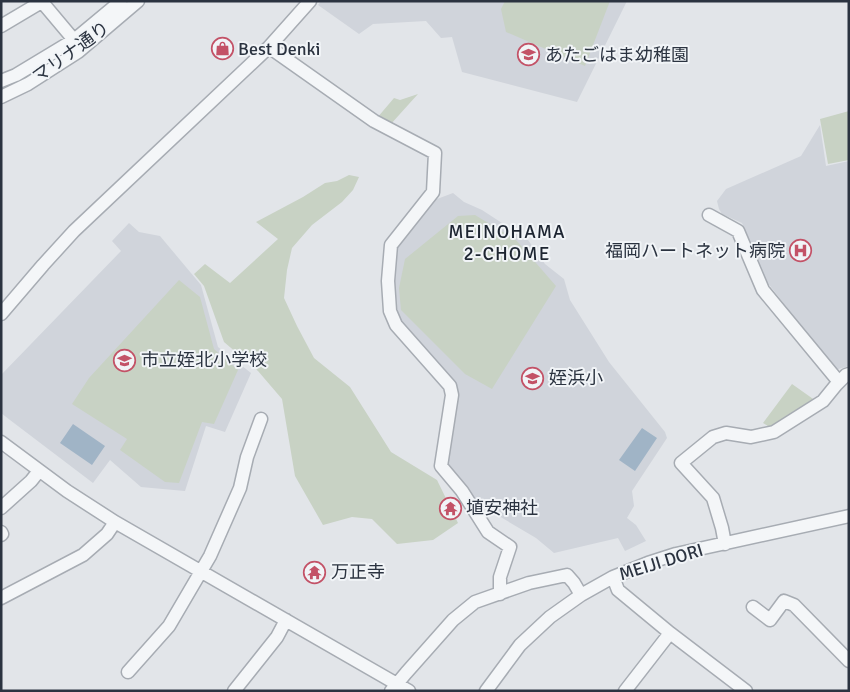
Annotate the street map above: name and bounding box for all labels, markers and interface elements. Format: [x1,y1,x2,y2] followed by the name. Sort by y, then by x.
[28,17,114,87] street label: マリナ通り
[210,37,234,61] shop icon: Best Denki
[238,38,320,60] place label: Best Denki
[517,43,541,67] school or university icon: あたごはま幼稚園
[545,44,689,66] place label: あたごはま幼稚園
[448,220,566,266] district label: MEINOHAMA 2-CHOME
[789,239,813,263] hospital icon: 福岡ハートネット病院
[605,240,785,262] place label: 福岡ハートネット病院
[113,348,137,372] school or university icon: 市立姪北小学校
[141,349,267,371] place label: 市立姪北小学校
[521,366,545,390] school or university icon: 姪浜小
[549,367,603,389] place label: 姪浜小
[438,496,462,520] temple icon: 埴安神社
[466,497,538,519] place label: 埴安神社
[616,539,706,585] street label: MEIJI DORI
[303,560,327,584] temple icon: 万正寺
[331,561,385,583] place label: 万正寺

